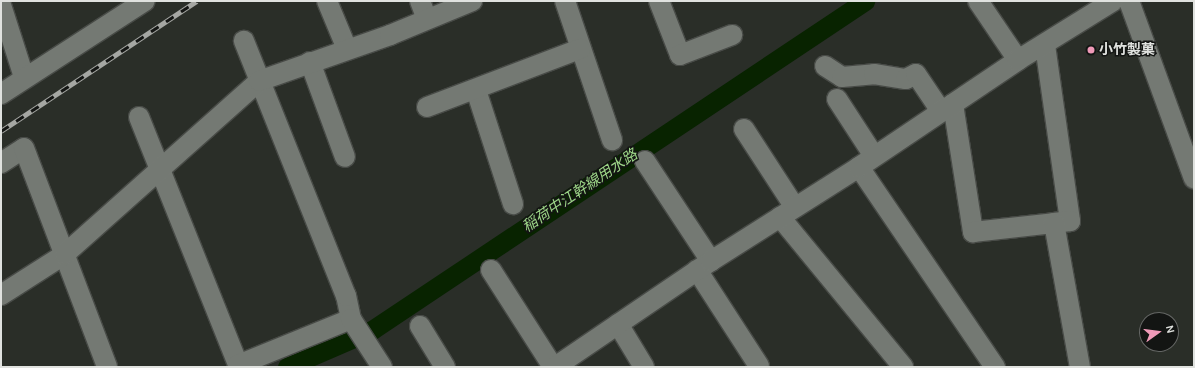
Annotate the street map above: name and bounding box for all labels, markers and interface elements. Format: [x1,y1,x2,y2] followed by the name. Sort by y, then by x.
[1099,42,1155,58] place label: 小竹製菓
[1086,45,1096,55] marker: 小竹製菓
[519,146,641,236] water label: 稲荷中江幹線用水路
[1139,312,1179,352] north arrow
[1163,324,1177,335] text: N

